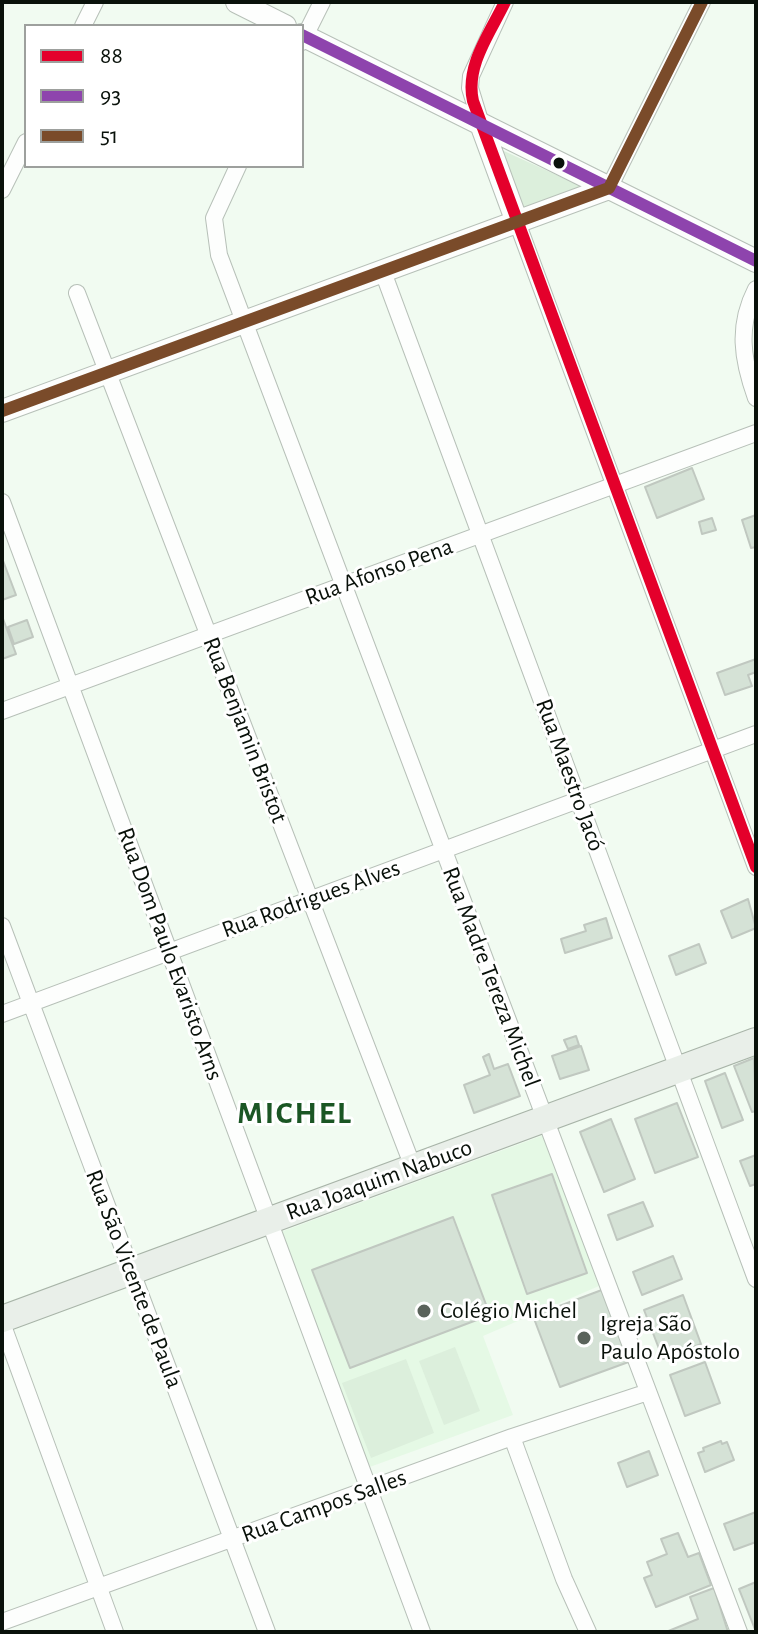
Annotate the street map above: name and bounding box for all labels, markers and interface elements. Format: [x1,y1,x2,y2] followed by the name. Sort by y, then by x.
[24,24,304,168] legend
[100,44,123,68] text: 88
[100,84,121,108] text: 93
[100,124,118,148] text: 51
[551,155,567,171] unlabelled marker
[301,532,457,612] street label: Rua Afonso Pena
[196,633,294,827] street label: Rua Benjamin Bristot
[529,695,611,855] street label: Rua Maestro Jacó
[111,824,229,1084] street label: Rua Dom Paulo Evaristo Arns
[218,853,404,945] street label: Rua Rodrigues Alves
[436,863,546,1091] street label: Rua Madre Tereza Michel
[237,1094,353,1132] district label: MICHEL
[282,1133,476,1227] street label: Rua Joaquim Nabuco
[79,1166,189,1392] street label: Rua São Vicente de Paula
[440,1297,577,1325] place label: Colégio Michel
[415,1302,433,1320] marker: Colégio Michel
[600,1310,740,1366] place label: Igreja São Paulo Apóstolo
[575,1329,593,1347] marker: Igreja São Paulo Apóstolo
[238,1463,410,1549] street label: Rua Campos Salles

